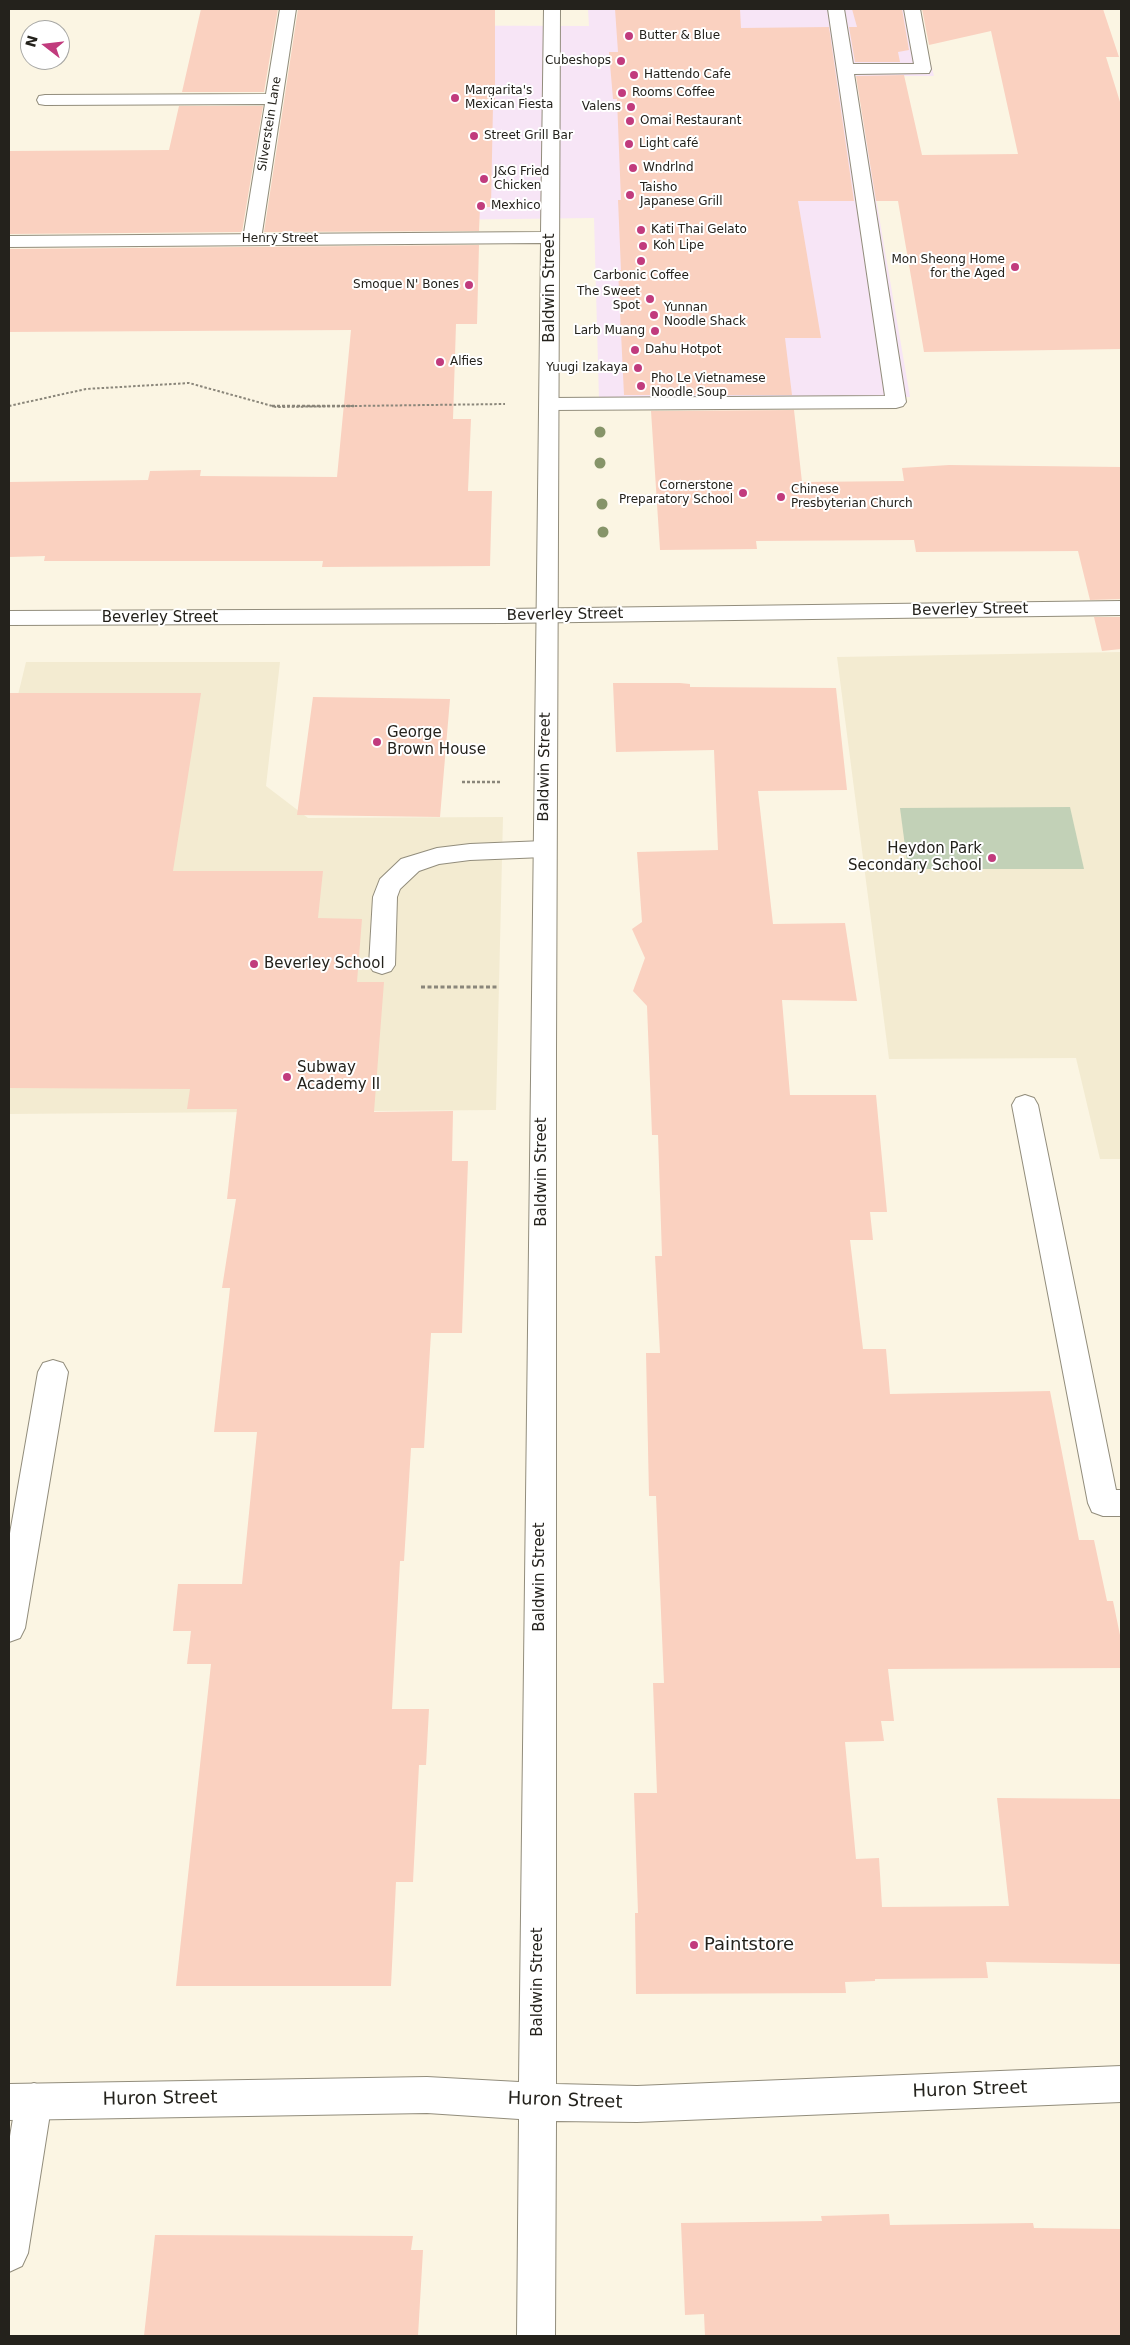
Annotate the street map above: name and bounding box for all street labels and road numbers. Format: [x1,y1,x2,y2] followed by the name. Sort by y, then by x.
[255,76,285,172] street label: Silverstein Lane
[242,232,318,246] street label: Henry Street
[541,233,559,343] street label: Baldwin Street
[912,600,1028,620] street label: Beverley Street
[507,605,623,625] street label: Beverley Street
[102,609,218,627] street label: Beverley Street
[535,712,555,822] street label: Baldwin Street
[533,1117,551,1227] street label: Baldwin Street
[531,1522,549,1632] street label: Baldwin Street
[529,1927,547,2037] street label: Baldwin Street
[912,2077,1028,2103] street label: Huron Street
[102,2087,218,2111] street label: Huron Street
[507,2088,623,2114] street label: Huron Street

